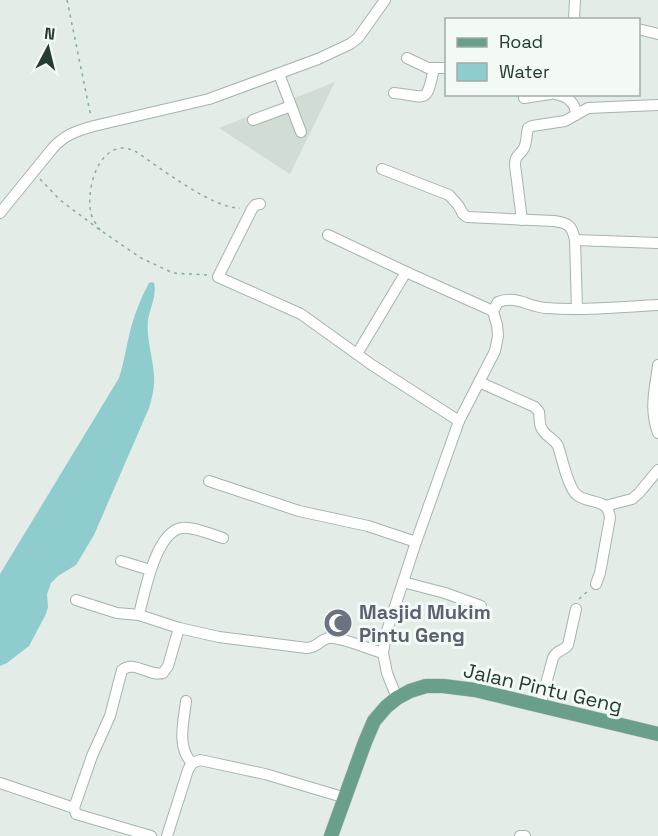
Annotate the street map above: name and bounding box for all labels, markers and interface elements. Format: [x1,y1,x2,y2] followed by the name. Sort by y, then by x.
[18,18,78,78] north arrow
[445,18,640,96] legend
[43,23,56,45] text: N
[499,30,543,53] text: Road
[499,60,550,83] text: Water
[359,599,491,648] place label: Masjid Mukim Pintu Geng
[322,607,354,639] mosque icon: Masjid Mukim Pintu Geng
[461,657,625,719] street label: Jalan Pintu Geng

